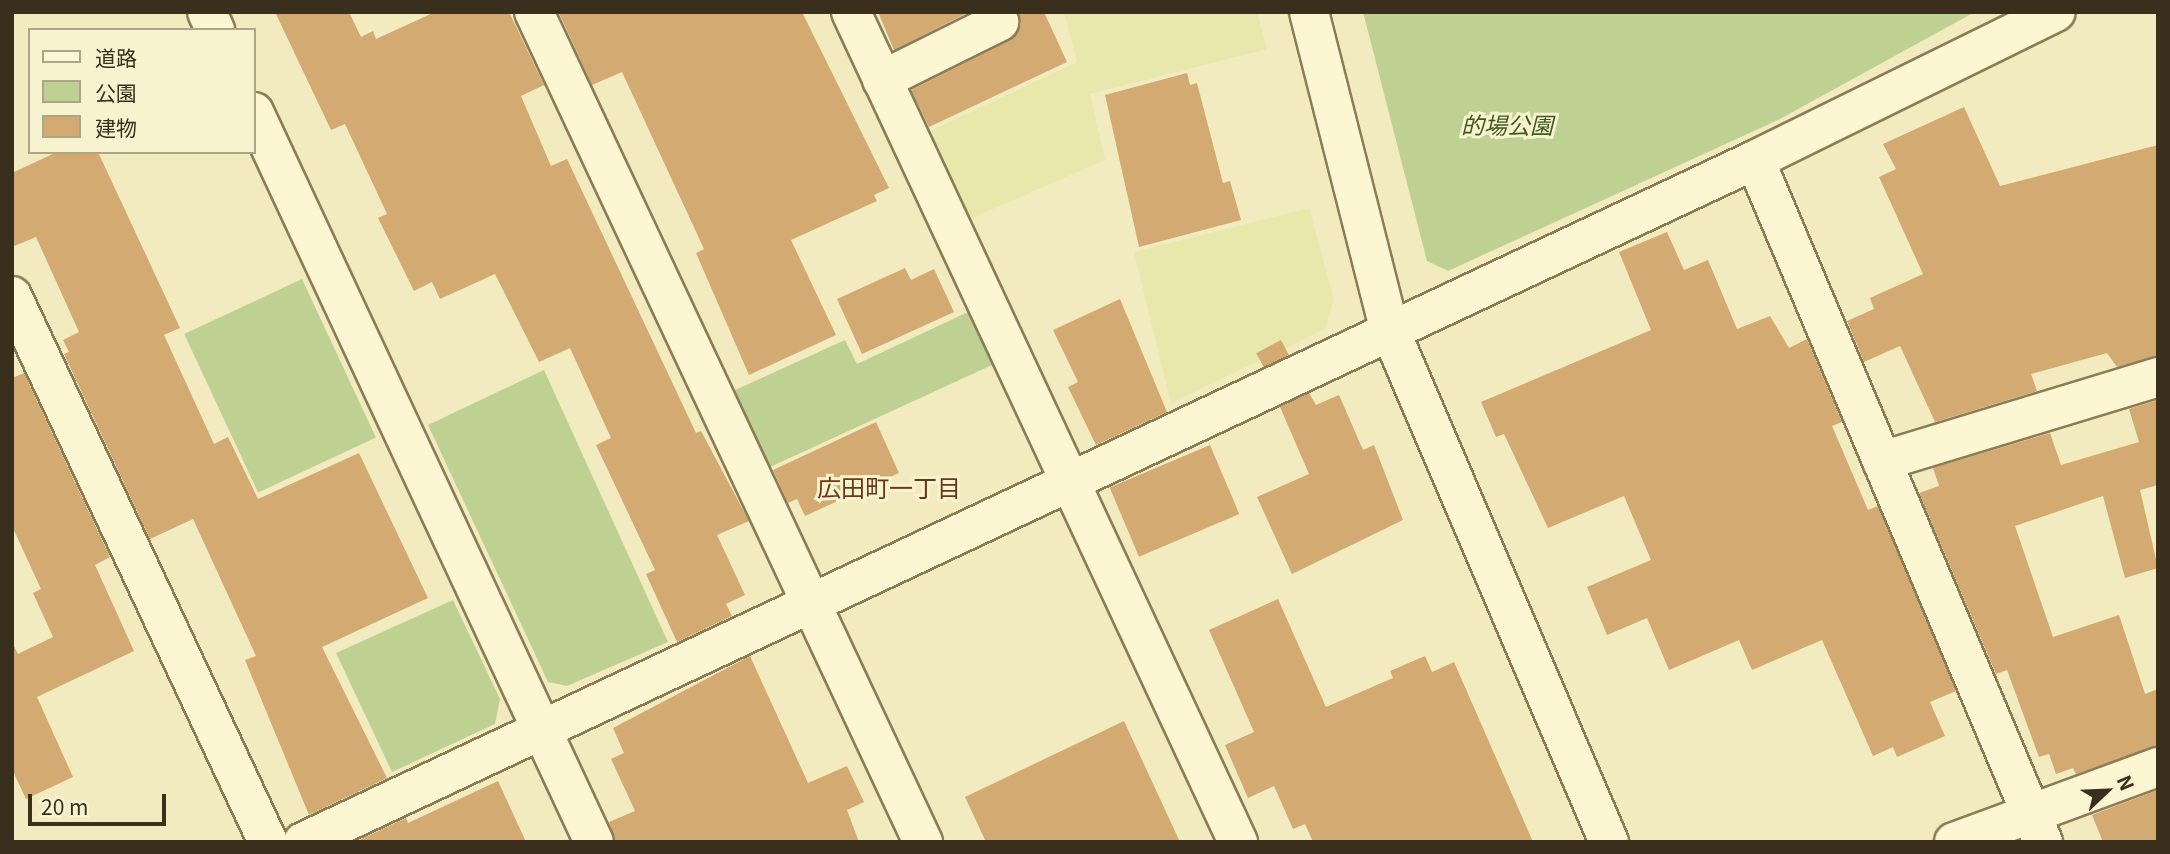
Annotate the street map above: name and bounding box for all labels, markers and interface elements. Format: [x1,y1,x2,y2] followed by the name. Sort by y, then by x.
[28,28,256,154] legend
[95,42,137,72] text: 道路
[95,77,137,107] text: 公園
[1461,110,1553,138] park label: 的場公園
[95,112,137,142] text: 建物
[817,473,961,501] district label: 広田町一丁目
[2072,756,2142,826] north arrow
[2112,771,2142,794] text: N
[32,780,170,824] scale bar
[41,791,88,821] text: 20 m

